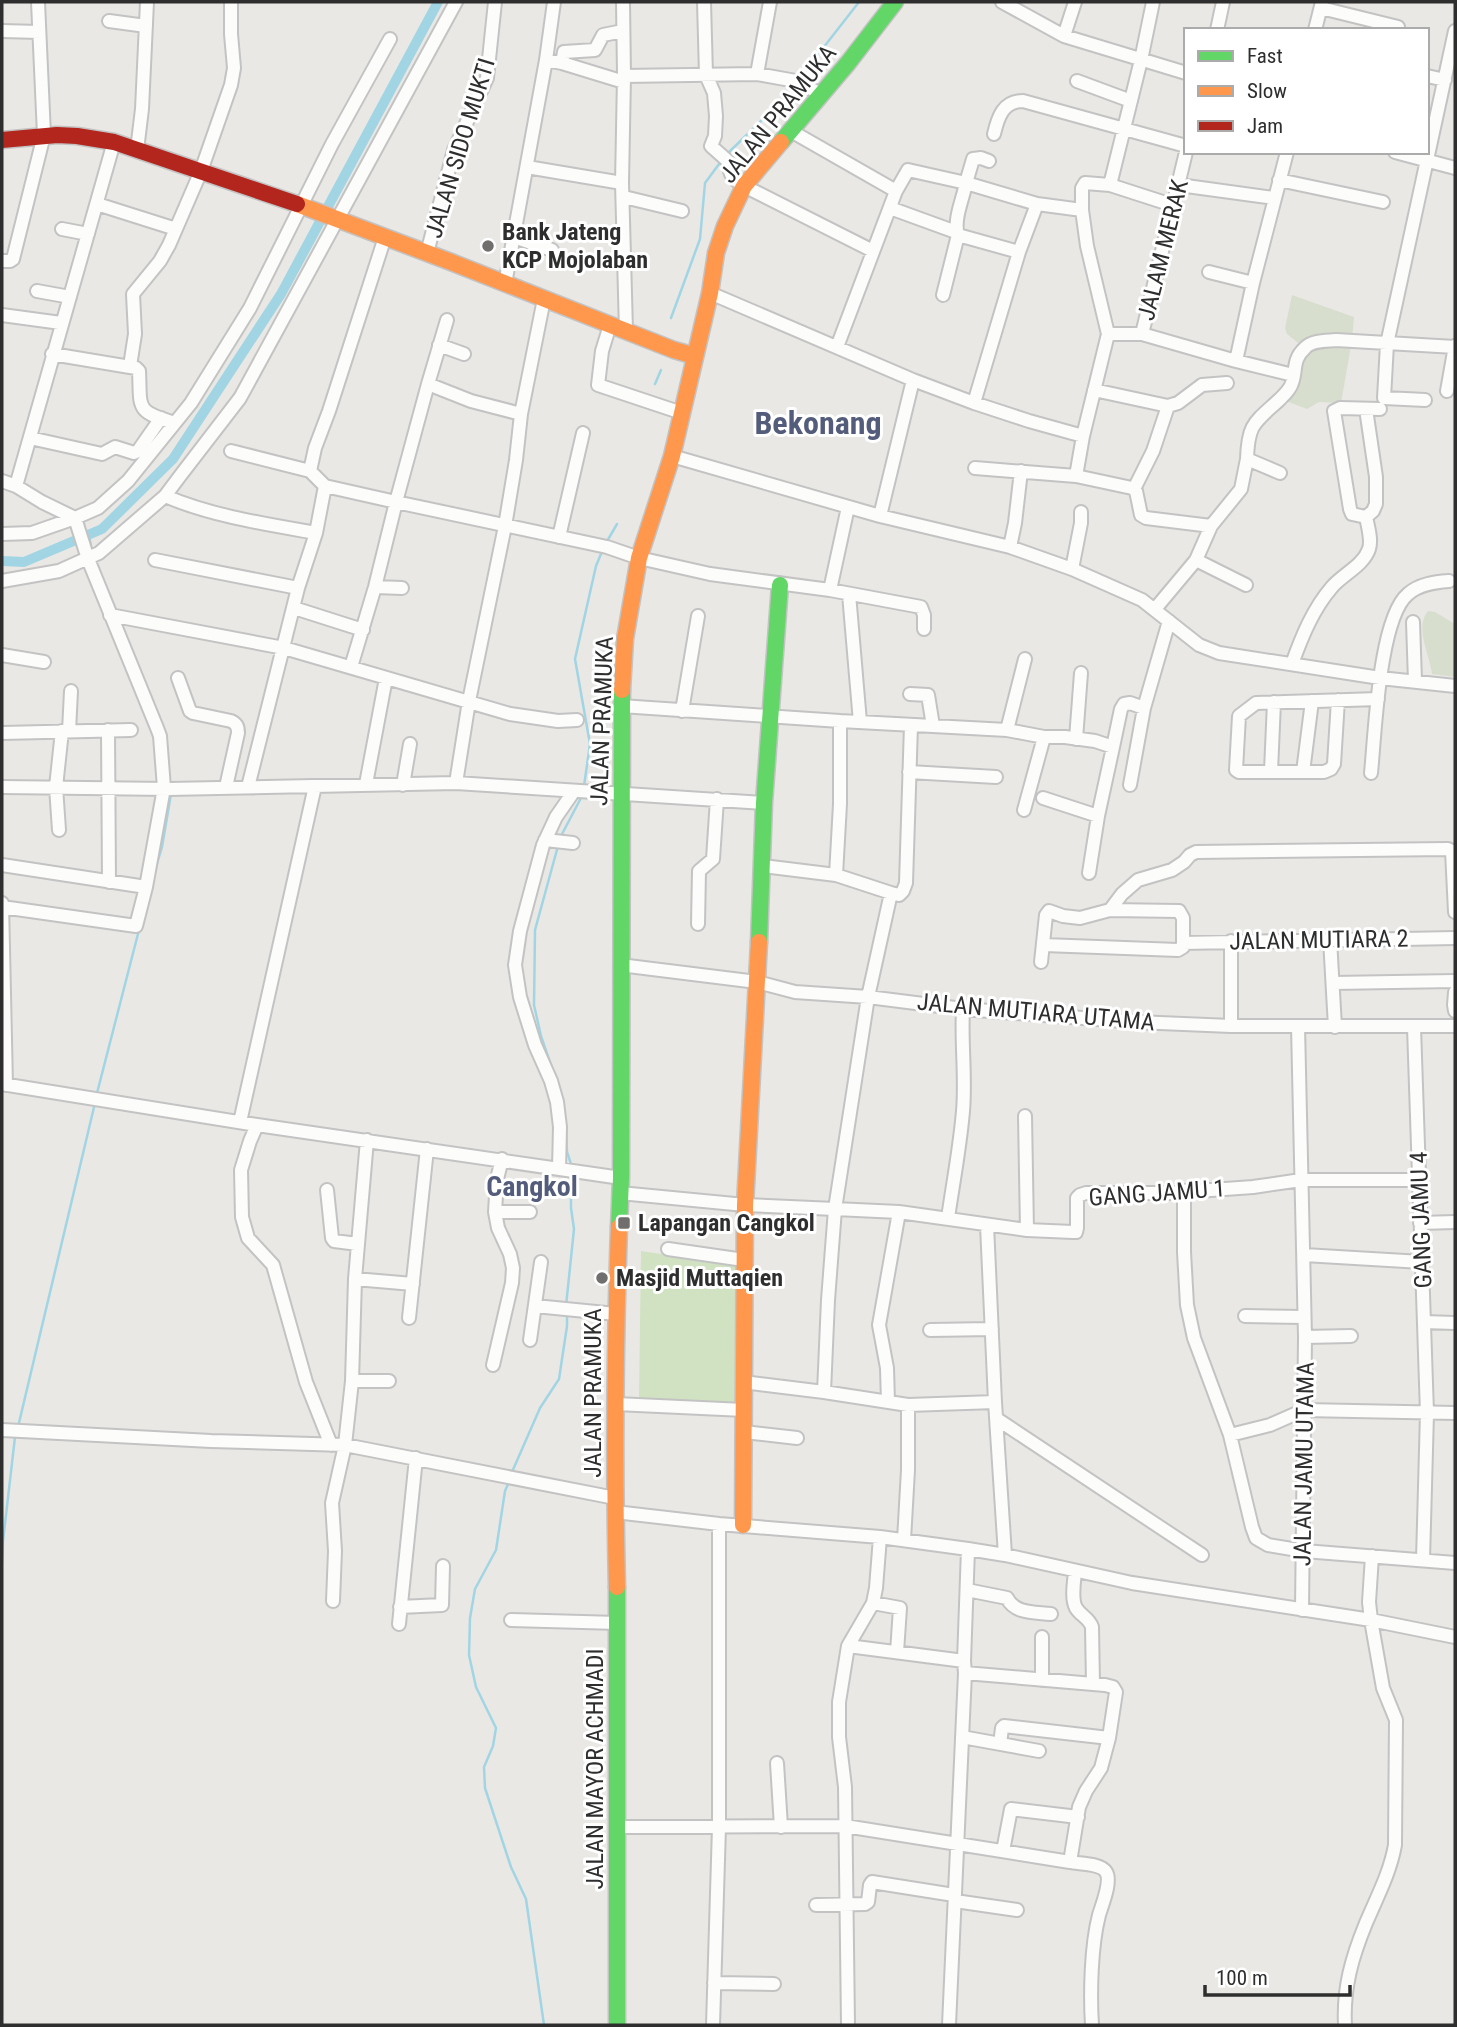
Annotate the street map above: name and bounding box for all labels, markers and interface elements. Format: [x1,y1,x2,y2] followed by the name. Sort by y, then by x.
[1184,28,1429,154] legend
[714,39,842,189] street label: JALAN PRAMUKA
[1247,44,1283,68] text: Fast
[419,55,501,241] street label: JALAN SIDO MUKTI
[1247,79,1287,103] text: Slow
[1247,114,1283,138] text: Jam
[1132,177,1194,323] street label: JALAM MERAK
[502,218,648,274] place label: Bank Jateng KCP Mojolaban
[480,238,496,254] marker: Bank Jateng KCP Mojolaban
[754,404,882,442] district label: Bekonang
[585,636,619,806] street label: JALAN PRAMUKA
[1229,924,1409,956] street label: JALAN MUTIARA 2
[916,988,1156,1036] street label: JALAN MUTIARA UTAMA
[1405,1151,1437,1289] street label: GANG JAMU 4
[486,1170,578,1203] district label: Cangkol
[1088,1174,1226,1212] street label: GANG JAMU 1
[638,1209,815,1237] place label: Lapangan Cangkol
[616,1215,632,1231] marker: Lapangan Cangkol
[616,1264,783,1292] place label: Masjid Muttaqien
[594,1270,610,1286] marker: Masjid Muttaqien
[579,1308,607,1478] street label: JALAN PRAMUKA
[1288,1361,1320,1566] street label: JALAN JAMU UTAMA
[581,1648,609,1890] street label: JALAN MAYOR ACHMADI
[1205,1954,1350,1998] scale bar
[1216,1966,1268,1990] text: 100 m

